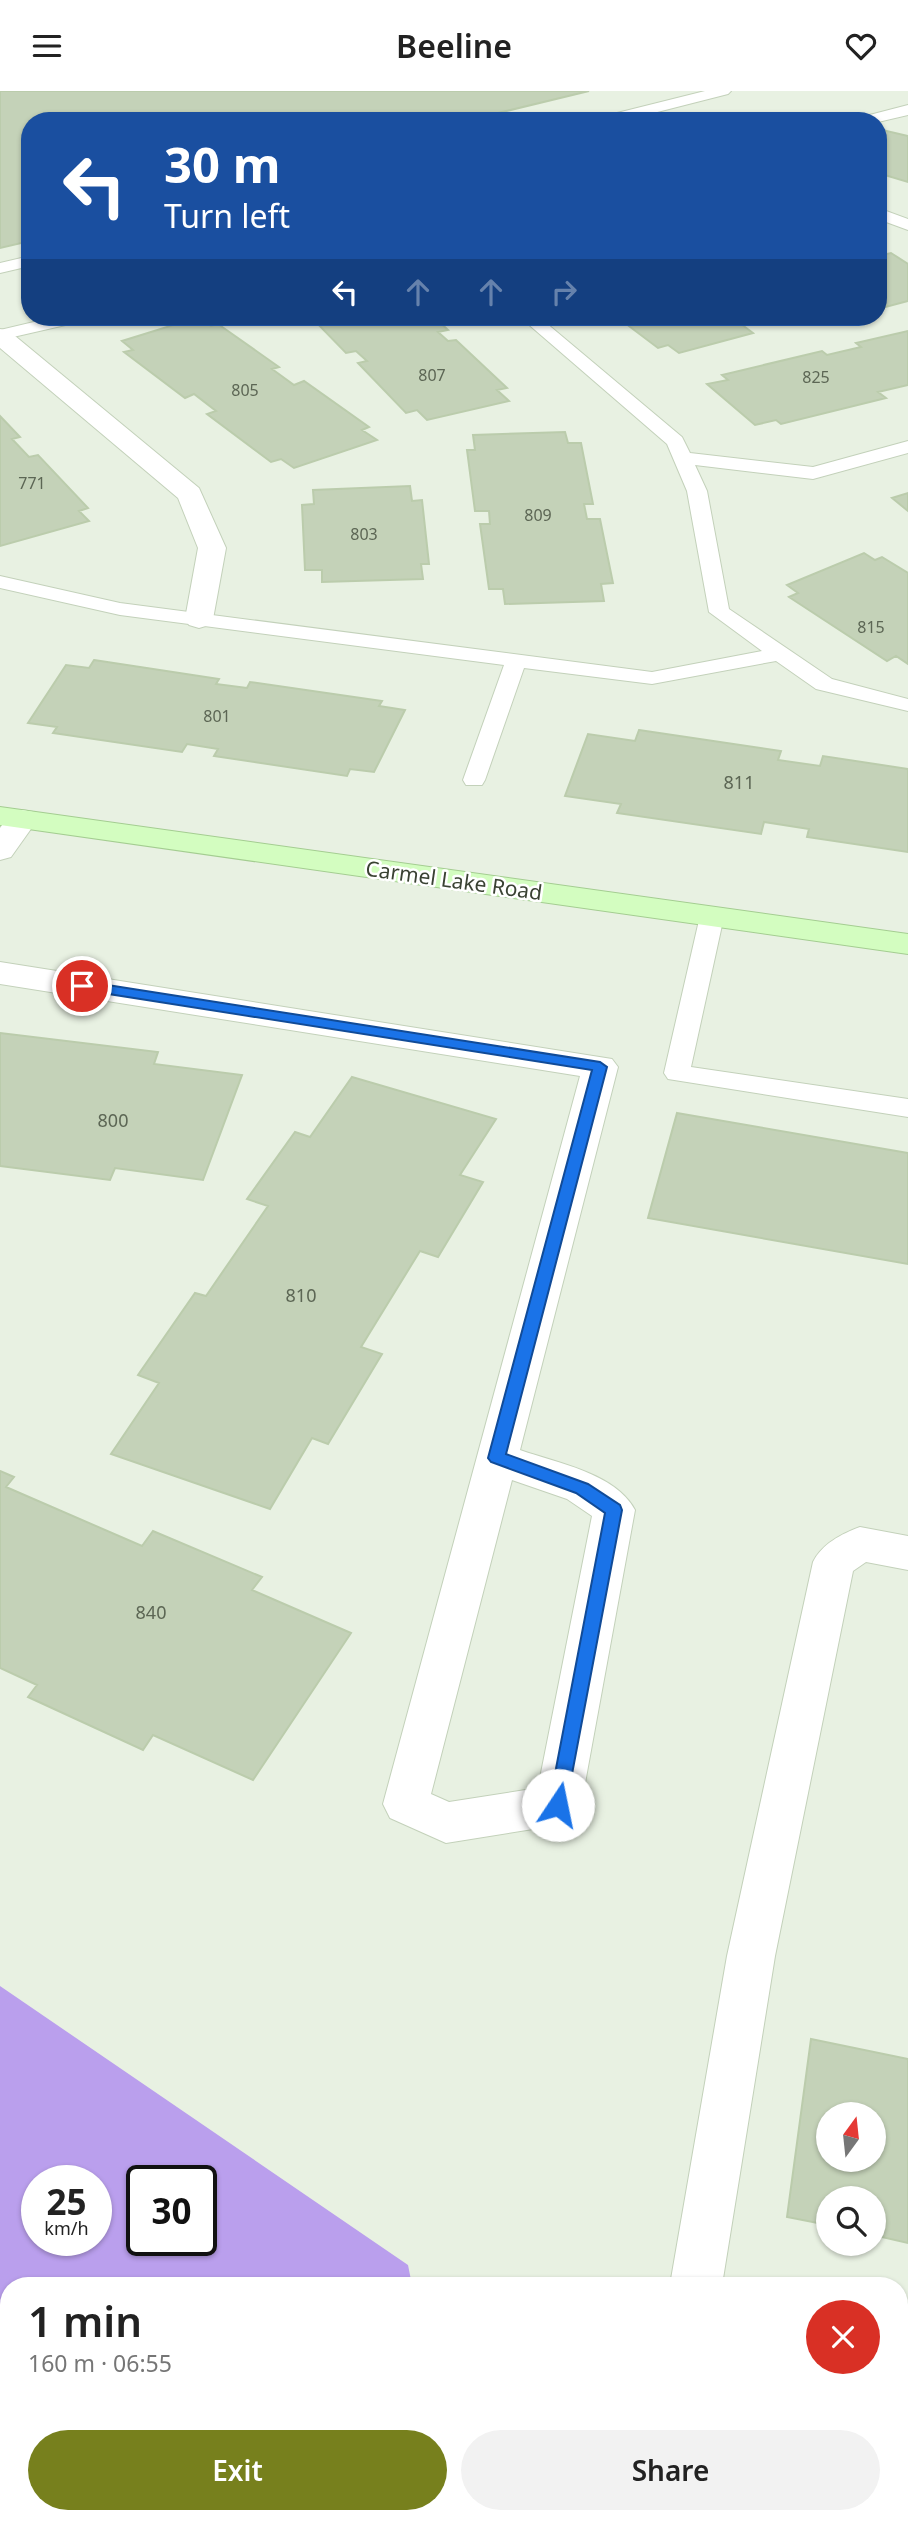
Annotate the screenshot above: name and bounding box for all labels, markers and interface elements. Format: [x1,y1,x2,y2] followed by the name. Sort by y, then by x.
[396,24,512,67] text: Beeline
[28,27,66,65] icon: menu
[842,27,880,65] icon: heart
[164,131,281,197] text: 30 m
[49,140,140,231] icon: left
[164,194,290,237] text: Turn left
[326,273,364,311] icon: left
[399,273,437,311] icon: ahead
[472,273,510,311] icon: ahead
[545,273,583,311] icon: right
[418,364,446,386] house number: 807
[802,366,830,388] house number: 825
[231,379,259,401] house number: 805
[18,472,46,494] house number: 771
[524,504,552,526] house number: 809
[350,523,378,545] house number: 803
[857,616,885,638] house number: 815
[203,705,231,727] house number: 801
[724,770,754,794] house number: 811
[364,854,544,906] street label: Carmel Lake Road
[52,956,112,1016] pin
[63,967,101,1005] icon: arrive
[98,1108,128,1132] house number: 800
[286,1283,316,1307] house number: 810
[136,1600,166,1624] house number: 840
[521,1768,595,1842] position arrow
[816,2102,886,2172] north arrow
[816,2102,886,2256] map controls
[126,2165,217,2256] speed limit sign: 30
[46,2178,87,2225] text: 25
[816,2186,886,2256] button: search
[44,2216,89,2240] text: km/h
[28,2292,142,2349] text: 1 min
[806,2300,880,2374] button: close
[28,2347,172,2379] text: 160 m · 06:55
[28,2430,447,2510] button: Exit
[461,2430,880,2510] button: Share

